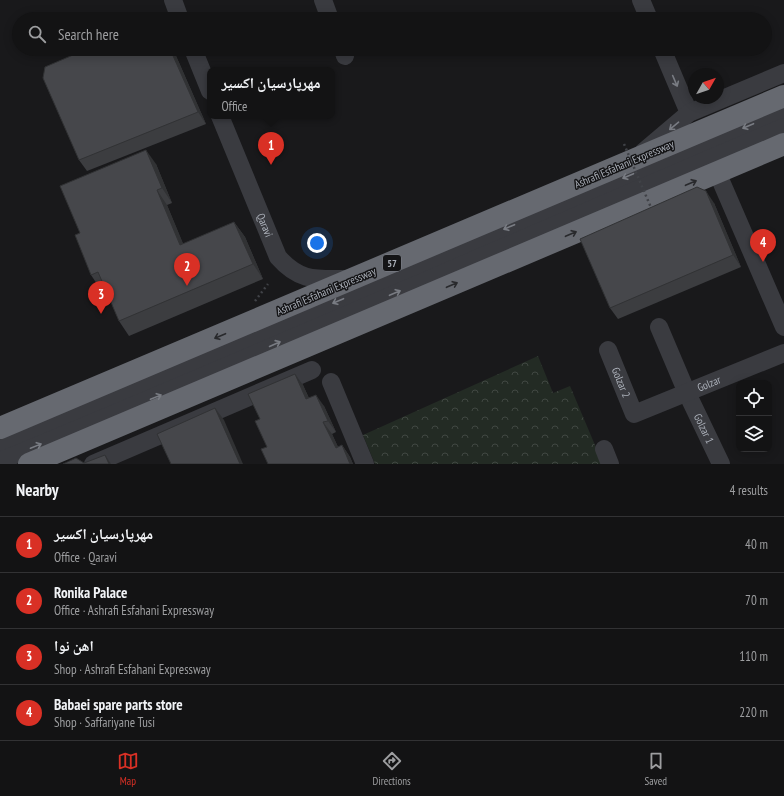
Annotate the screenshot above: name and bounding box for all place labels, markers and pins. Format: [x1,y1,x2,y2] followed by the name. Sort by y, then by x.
[258,132,284,165] pin: 1
[750,229,776,262] pin: 4
[174,253,200,286] pin: 2
[88,281,114,314] pin: 3

